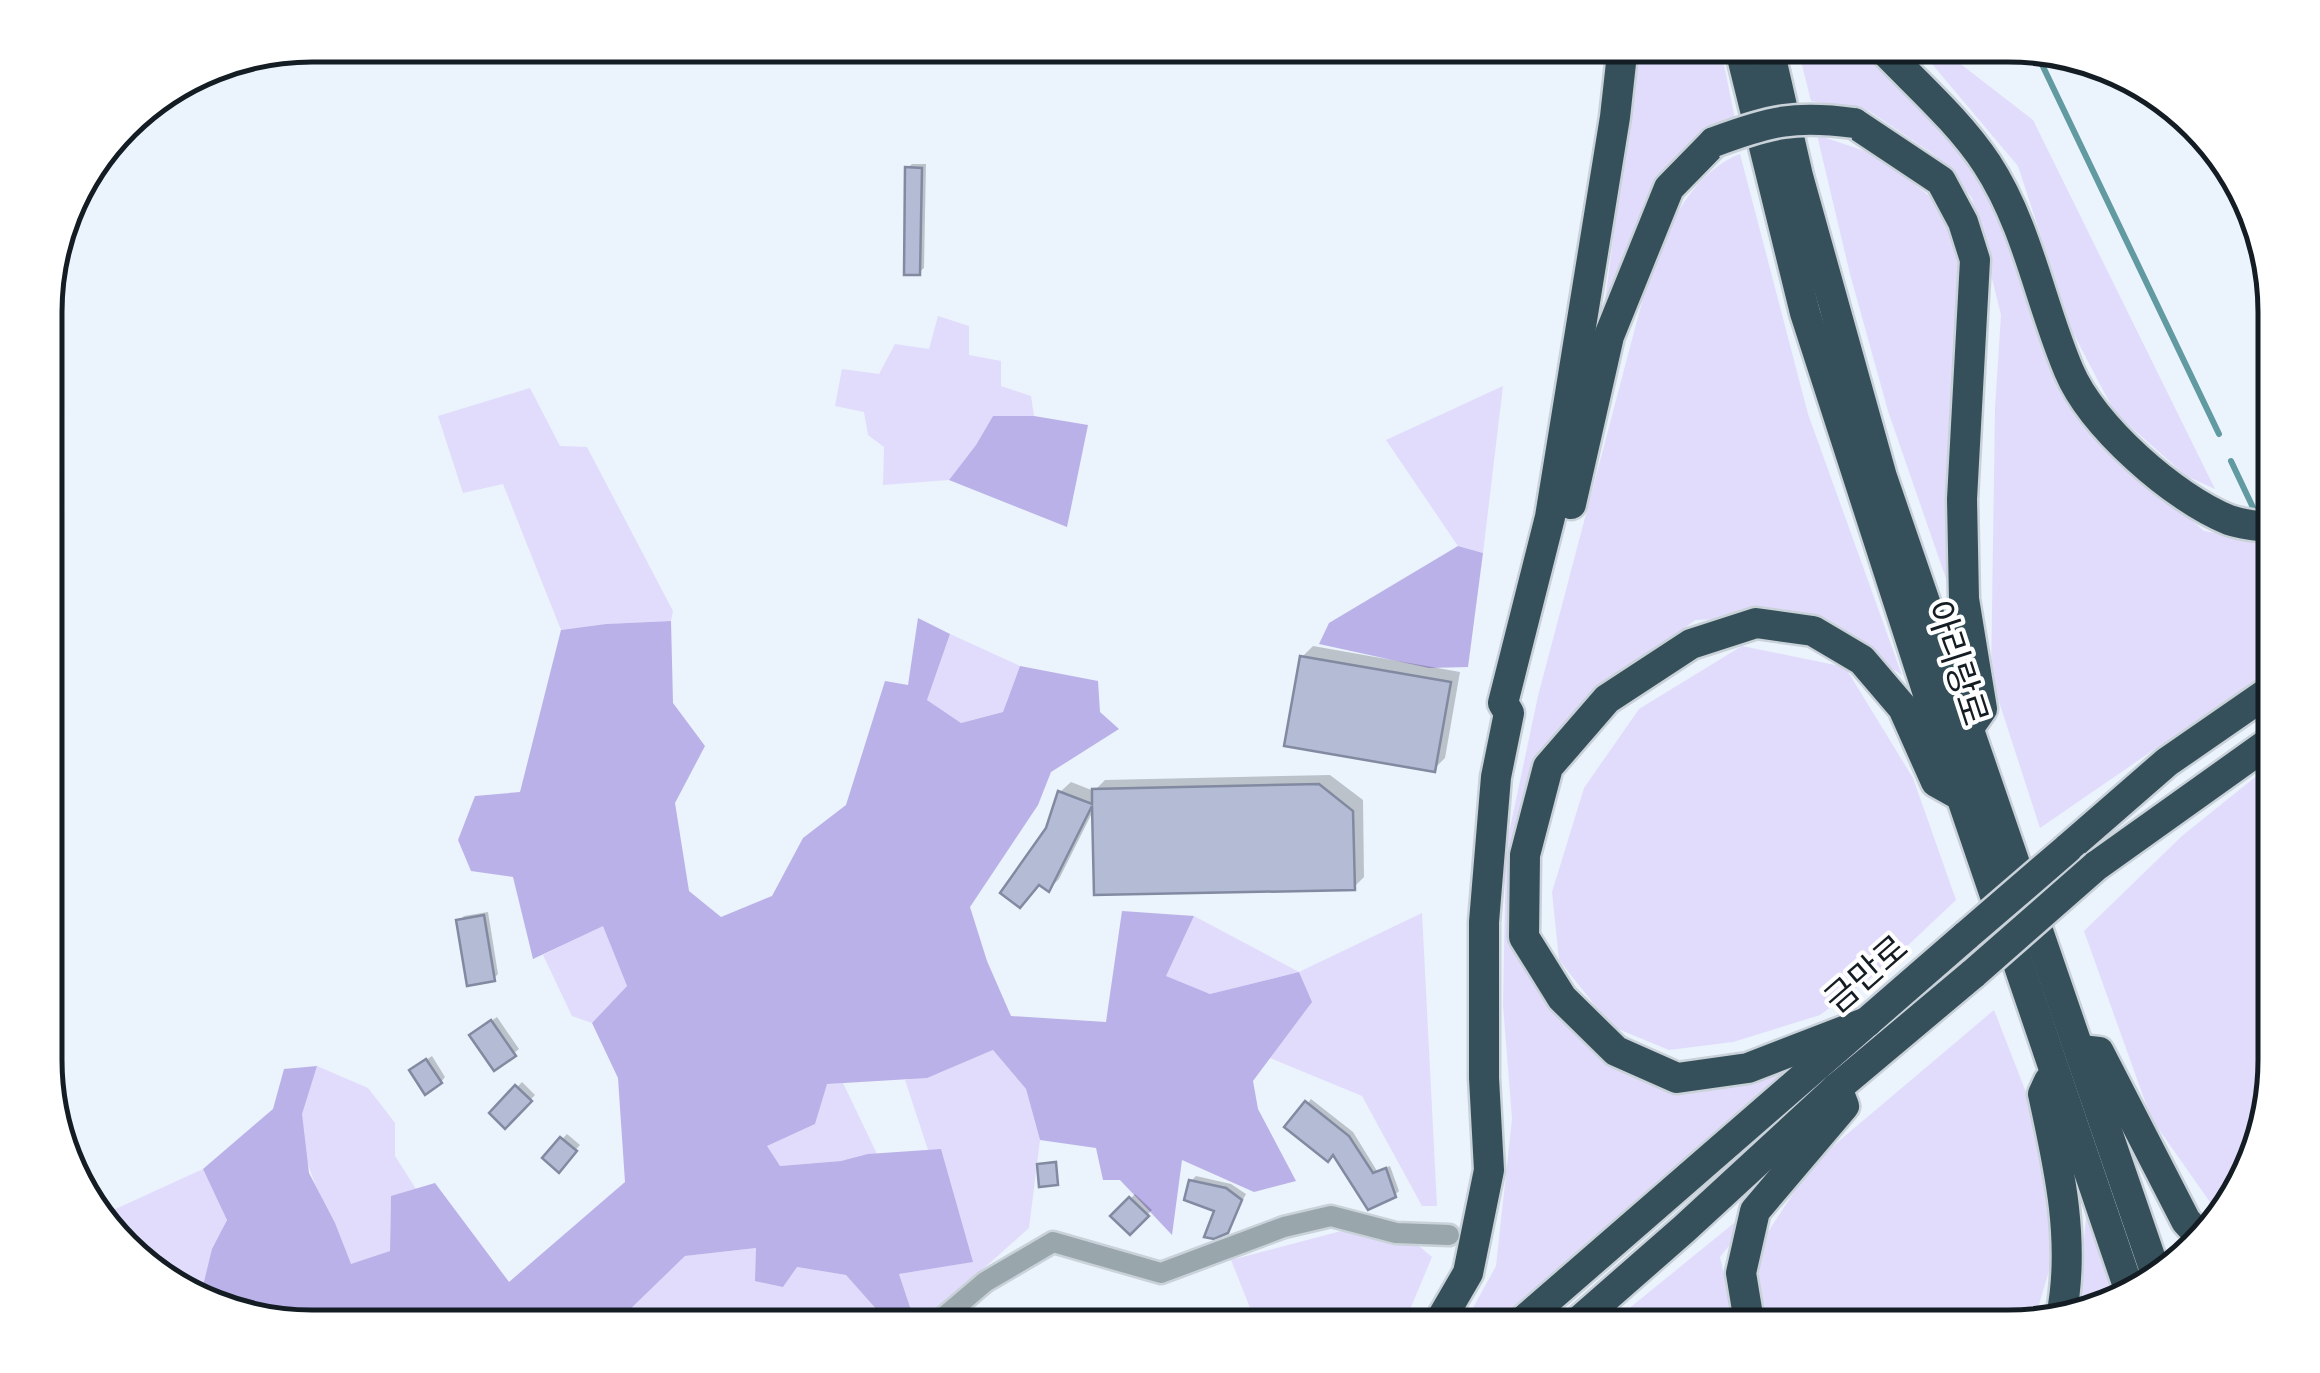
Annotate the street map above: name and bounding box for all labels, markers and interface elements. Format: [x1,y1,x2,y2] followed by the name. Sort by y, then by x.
[1919,595,1999,730] street label: 아리랑로
[1814,925,1915,1020] street label: 금만로

